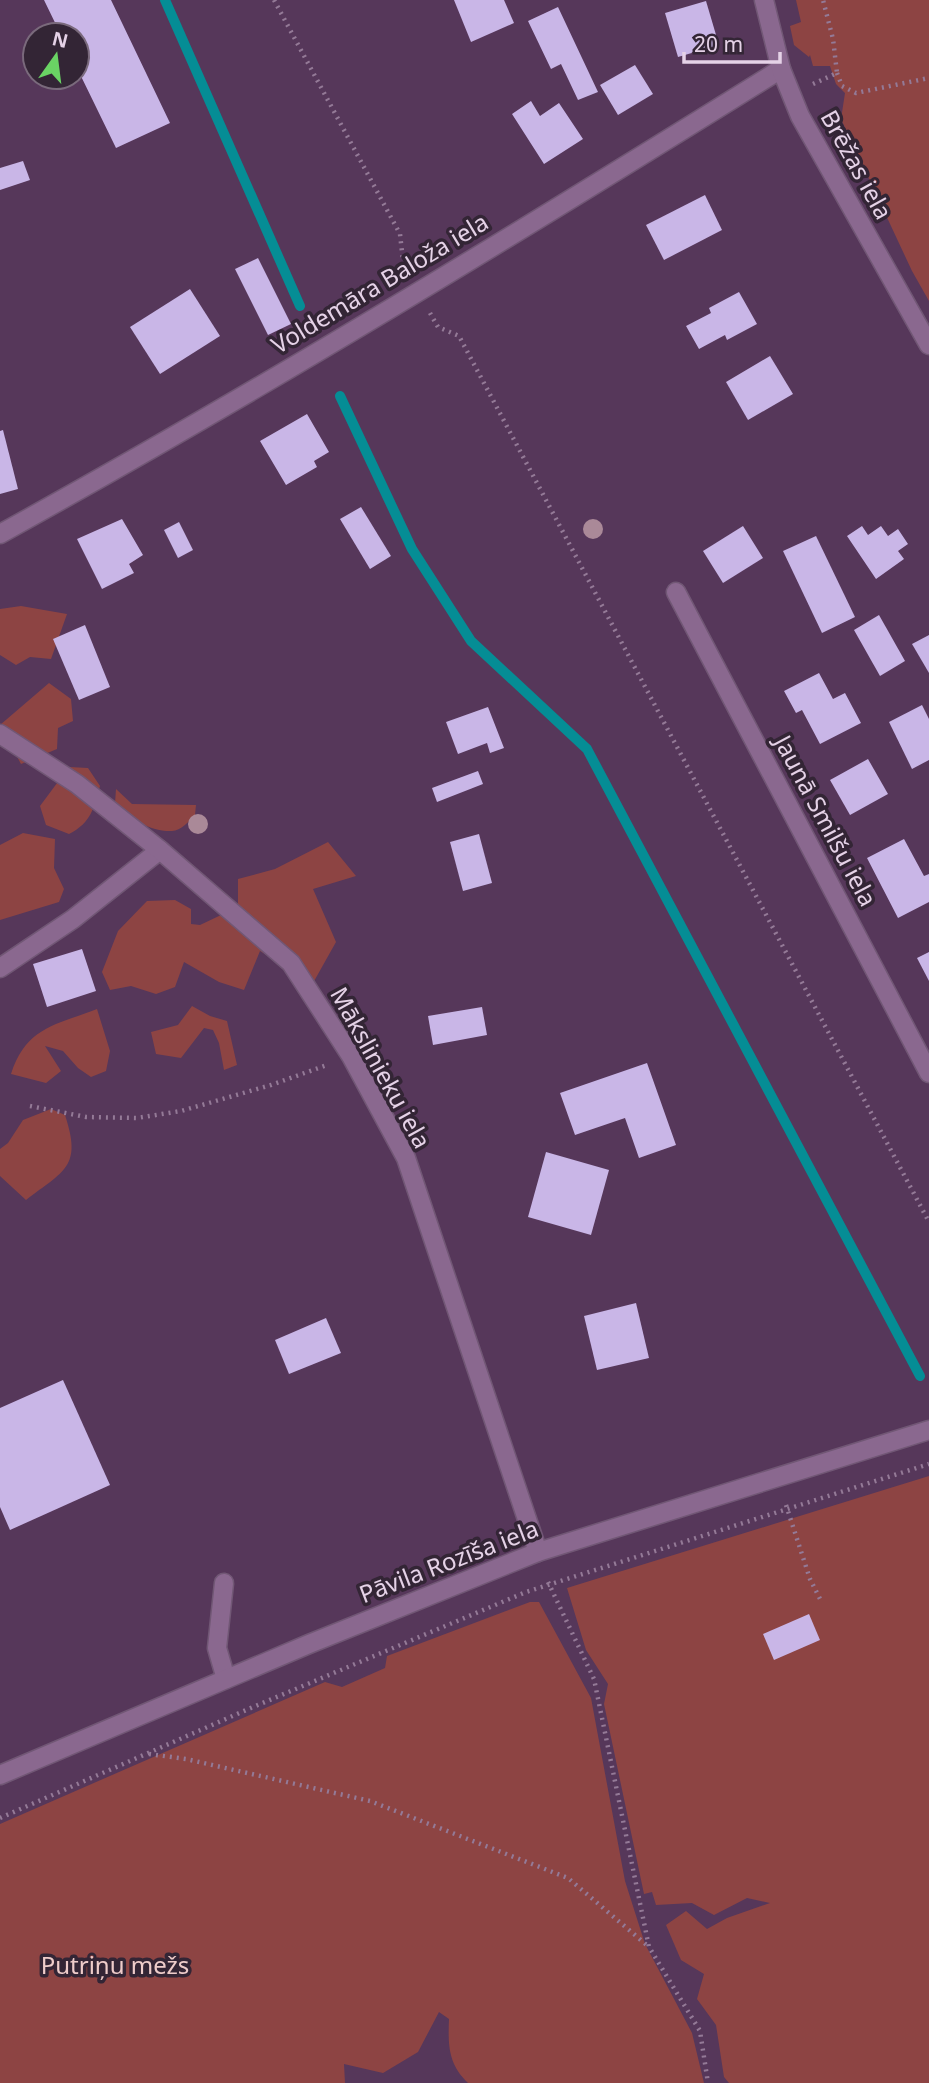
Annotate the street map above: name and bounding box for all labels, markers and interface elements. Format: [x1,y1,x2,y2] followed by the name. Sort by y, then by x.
[21,21,91,91] north arrow
[684,21,780,65] scale bar
[49,25,71,54] text: N
[694,30,743,58] text: 20 m
[814,104,901,225] street label: Brēžas iela
[264,205,494,361] street label: Voldemāra Baloža iela
[766,727,885,912] street label: Jaunā Smilšu iela
[323,981,439,1154] street label: Mākslinieku iela
[354,1511,543,1610] street label: Pāvila Rozīša iela
[41,1948,189,1981] park label: Putriņu mežs

